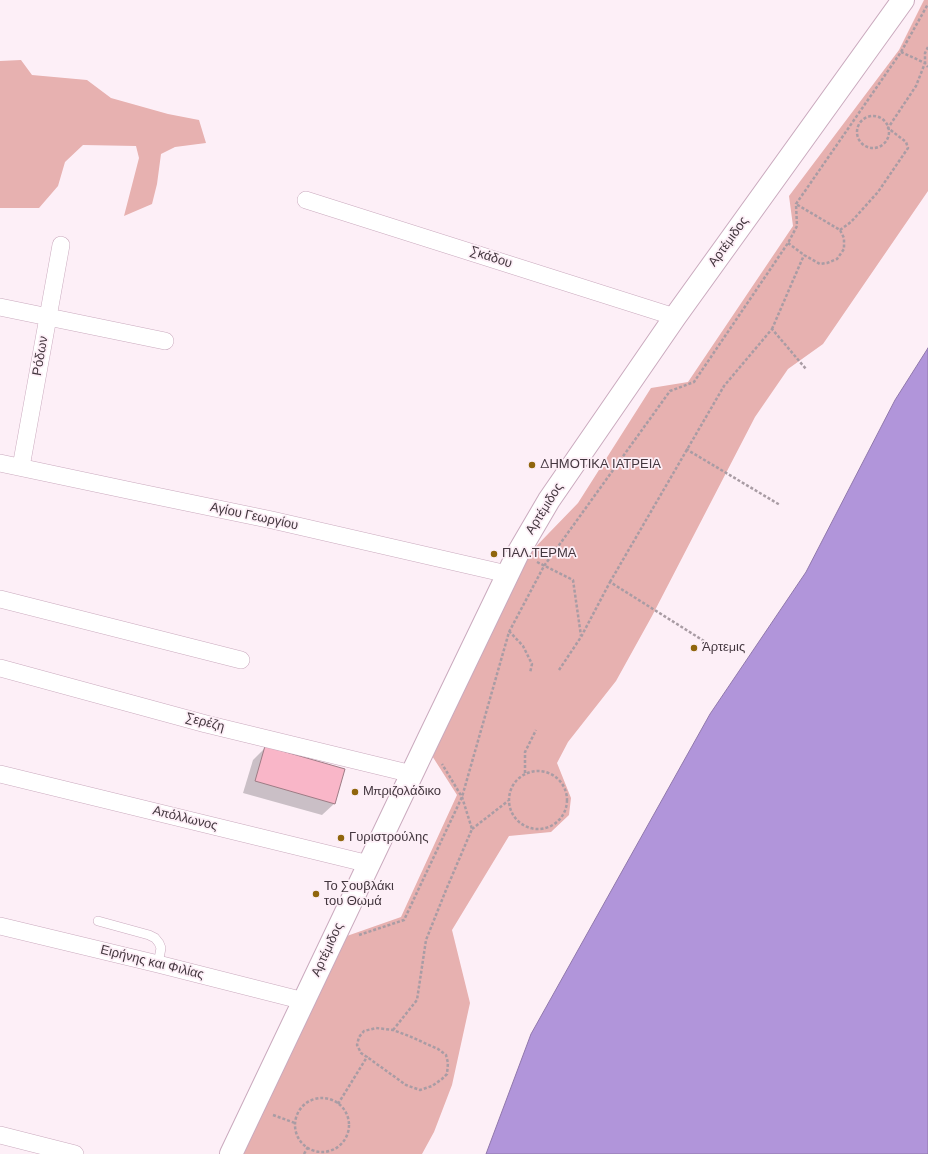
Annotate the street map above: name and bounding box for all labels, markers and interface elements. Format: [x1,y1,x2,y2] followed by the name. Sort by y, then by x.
[706,214,752,270] street label: Αρτέμιδος
[468,244,514,272] street label: Σκάδου
[30,335,52,377] street label: Ρόδων
[540,457,661,473] place label: ΔΗΜΟΤΙΚΑ ΙΑΤΡΕΙΑ
[527,460,537,470] marker: ΔΗΜΟΤΙΚΑ ΙΑΤΡΕΙΑ
[523,480,567,538] street label: Αρτέμιδος
[208,500,300,534] street label: Αγίου Γεωργίου
[502,546,576,562] place label: ΠΑΛ.ΤΕΡΜΑ
[489,549,499,559] marker: ΠΑΛ.ΤΕΡΜΑ
[702,640,745,656] place label: Άρτεμις
[689,643,699,653] marker: Άρτεμις
[184,710,226,736] street label: Σερέζη
[363,784,441,800] place label: Μπριζολάδικο
[350,787,360,797] marker: Μπριζολάδικο
[151,803,219,835] street label: Απόλλωνος
[349,830,428,846] place label: Γυριστρούλης
[336,833,346,843] marker: Γυριστρούλης
[324,879,394,910] place label: Το Σουβλάκι του Θωμά
[311,889,321,899] marker: Το Σουβλάκι του Θωμά
[309,921,347,979] street label: Αρτέμιδος
[99,943,205,983] street label: Ειρήνης και Φιλίας

